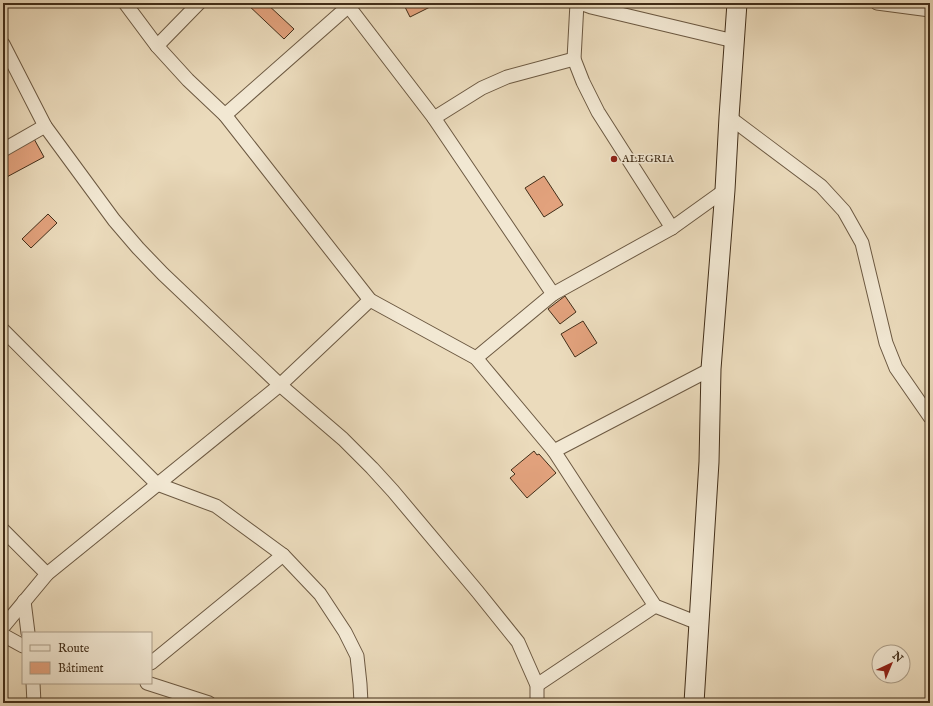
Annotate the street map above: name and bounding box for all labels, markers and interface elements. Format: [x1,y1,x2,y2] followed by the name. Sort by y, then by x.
[621,152,675,166] place label: ALEGRIA
[609,154,619,164] marker: ALEGRIA
[22,632,152,684] legend
[58,641,90,656] text: Route
[871,644,911,684] north arrow
[888,648,906,666] text: N
[58,661,104,676] text: Bâtiment

